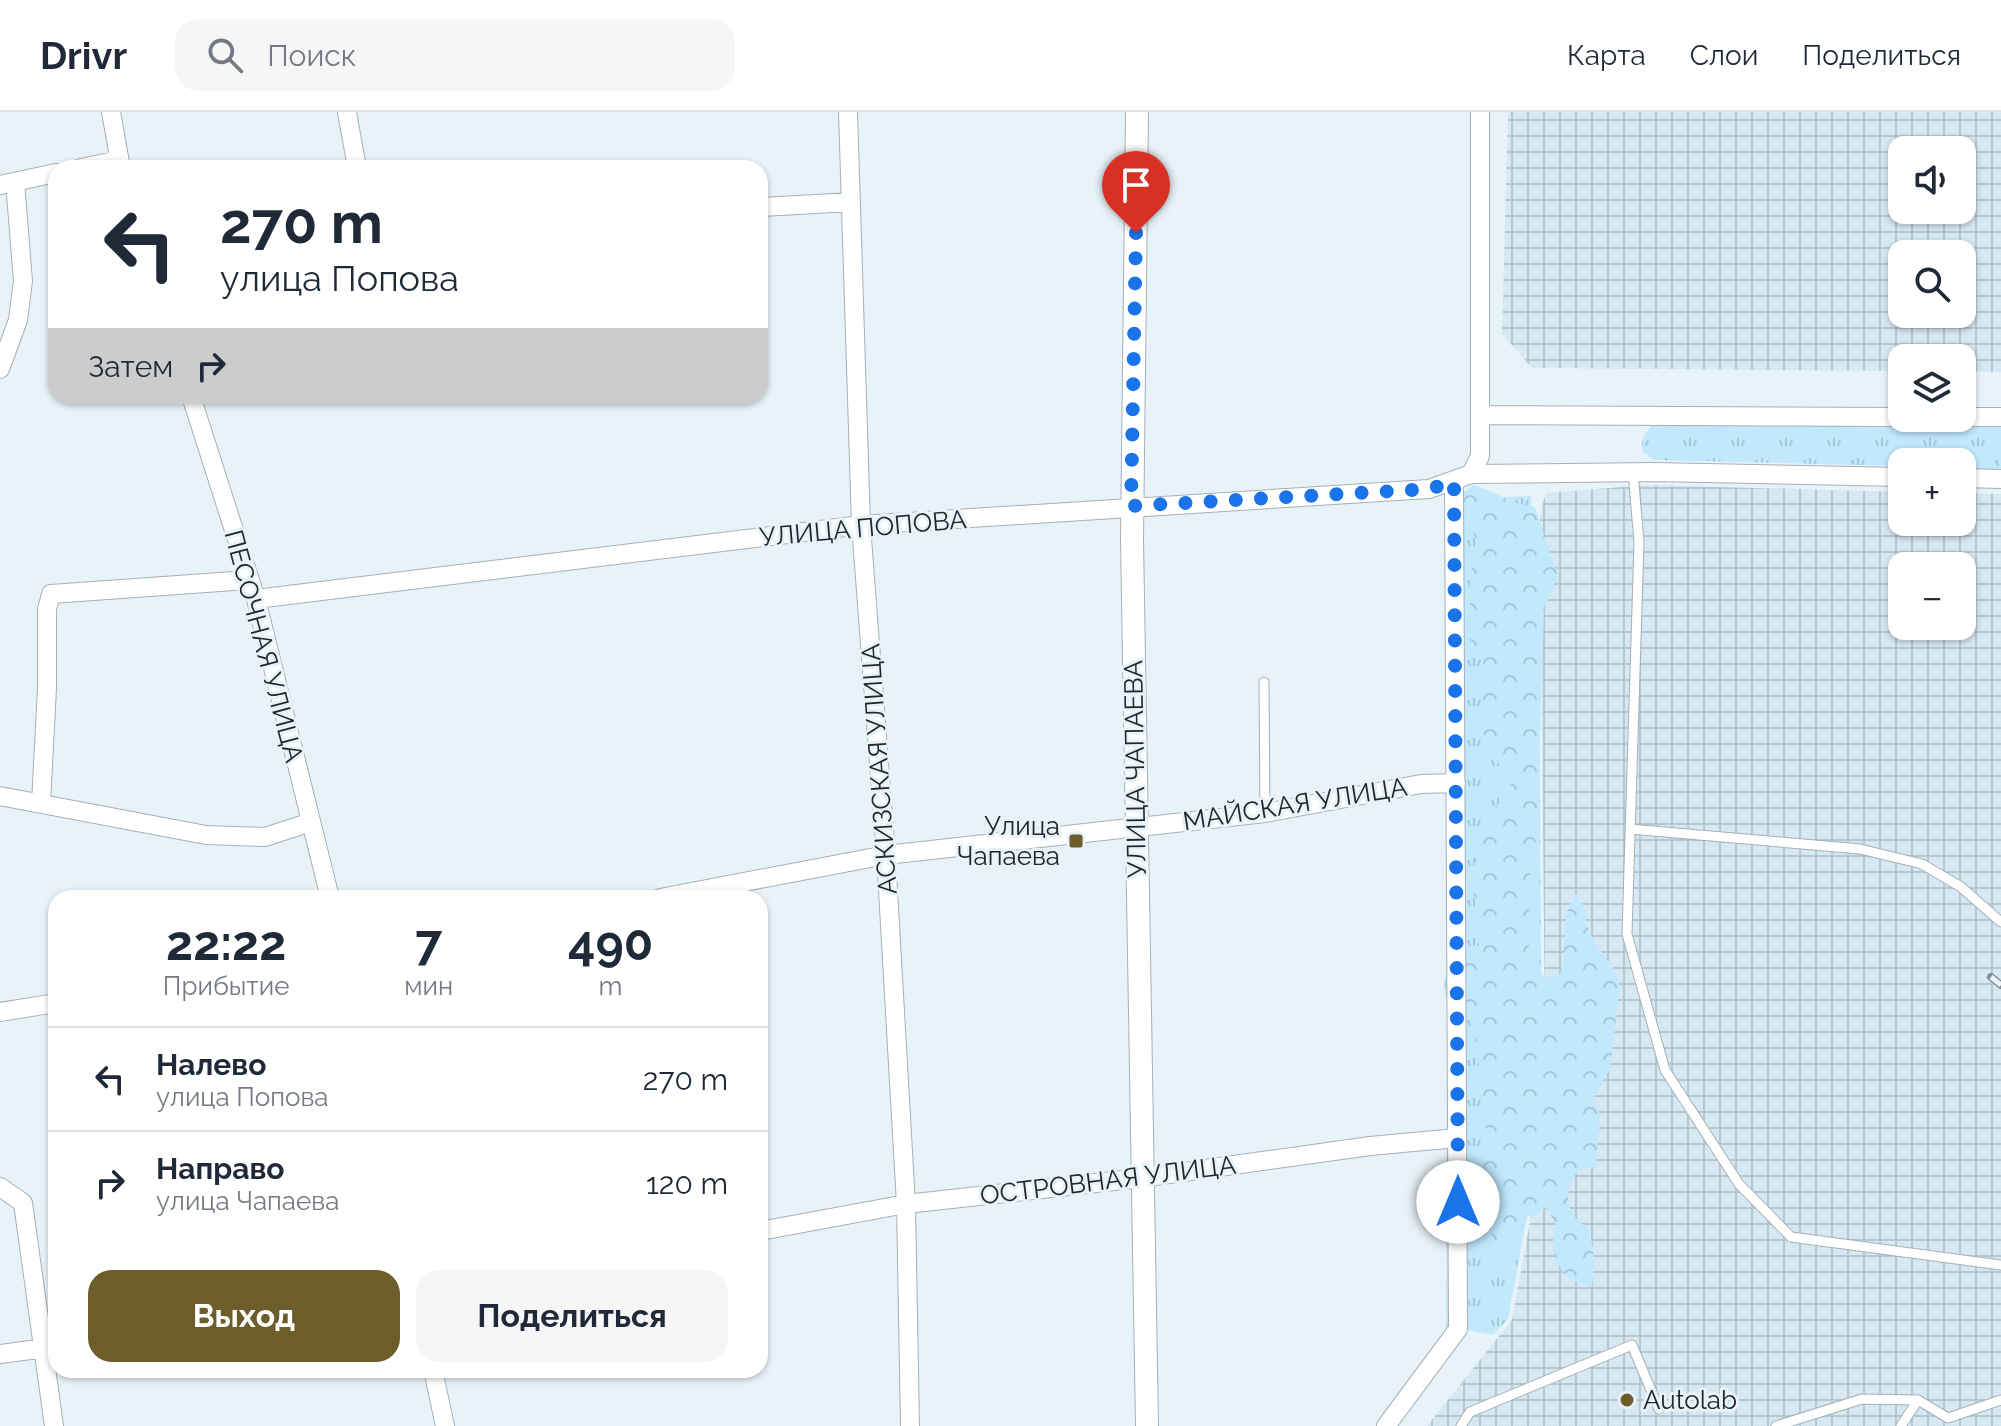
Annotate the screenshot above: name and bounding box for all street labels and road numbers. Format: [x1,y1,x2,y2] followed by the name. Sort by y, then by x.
[758,504,968,552] street label: УЛИЦА ПОПОВА
[219,527,310,766] street label: ПЕСОЧНАЯ УЛИЦА
[855,642,903,896] street label: АСКИЗСКАЯ УЛИЦА
[1118,659,1152,878] street label: УЛИЦА ЧАПАЕВА
[1181,771,1410,837] street label: МАЙСКАЯ УЛИЦА
[978,1149,1238,1211] street label: ОСТРОВНАЯ УЛИЦА

